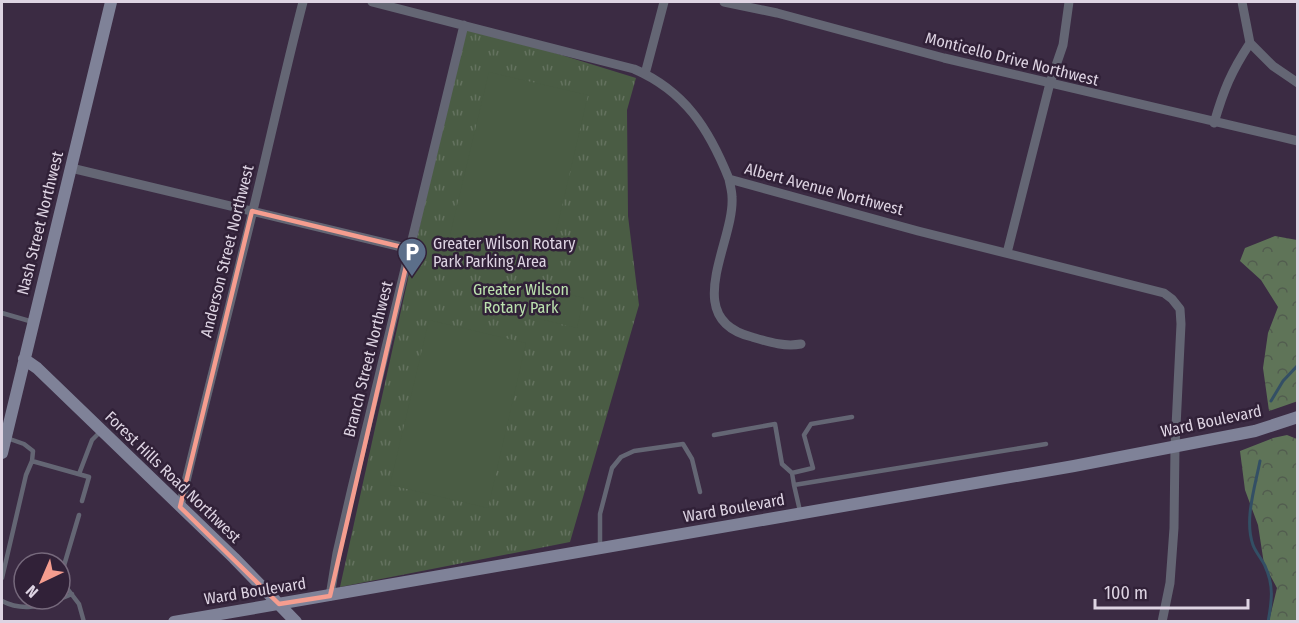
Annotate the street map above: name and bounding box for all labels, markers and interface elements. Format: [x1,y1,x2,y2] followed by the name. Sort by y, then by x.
[923,28,1101,90] street label: Monticello Drive Northwest
[13,148,67,297] street label: Nash Street Northwest
[743,159,906,220] street label: Albert Avenue Northwest
[196,162,258,339] street label: Anderson Street Northwest
[433,234,576,271] place label: Greater Wilson Rotary Park Parking Area
[396,236,428,278] parking icon: Greater Wilson Rotary Park Parking Area
[339,278,397,439] street label: Branch Street Northwest
[473,280,569,317] park label: Greater Wilson Rotary Park
[1159,401,1263,441] street label: Ward Boulevard
[101,407,245,547] street label: Forest Hills Road Northwest
[682,490,786,526] street label: Ward Boulevard
[12,551,72,611] north arrow
[1095,572,1248,610] scale bar
[203,574,307,608] street label: Ward Boulevard
[22,581,42,602] text: N
[1104,582,1148,604] text: 100 m

